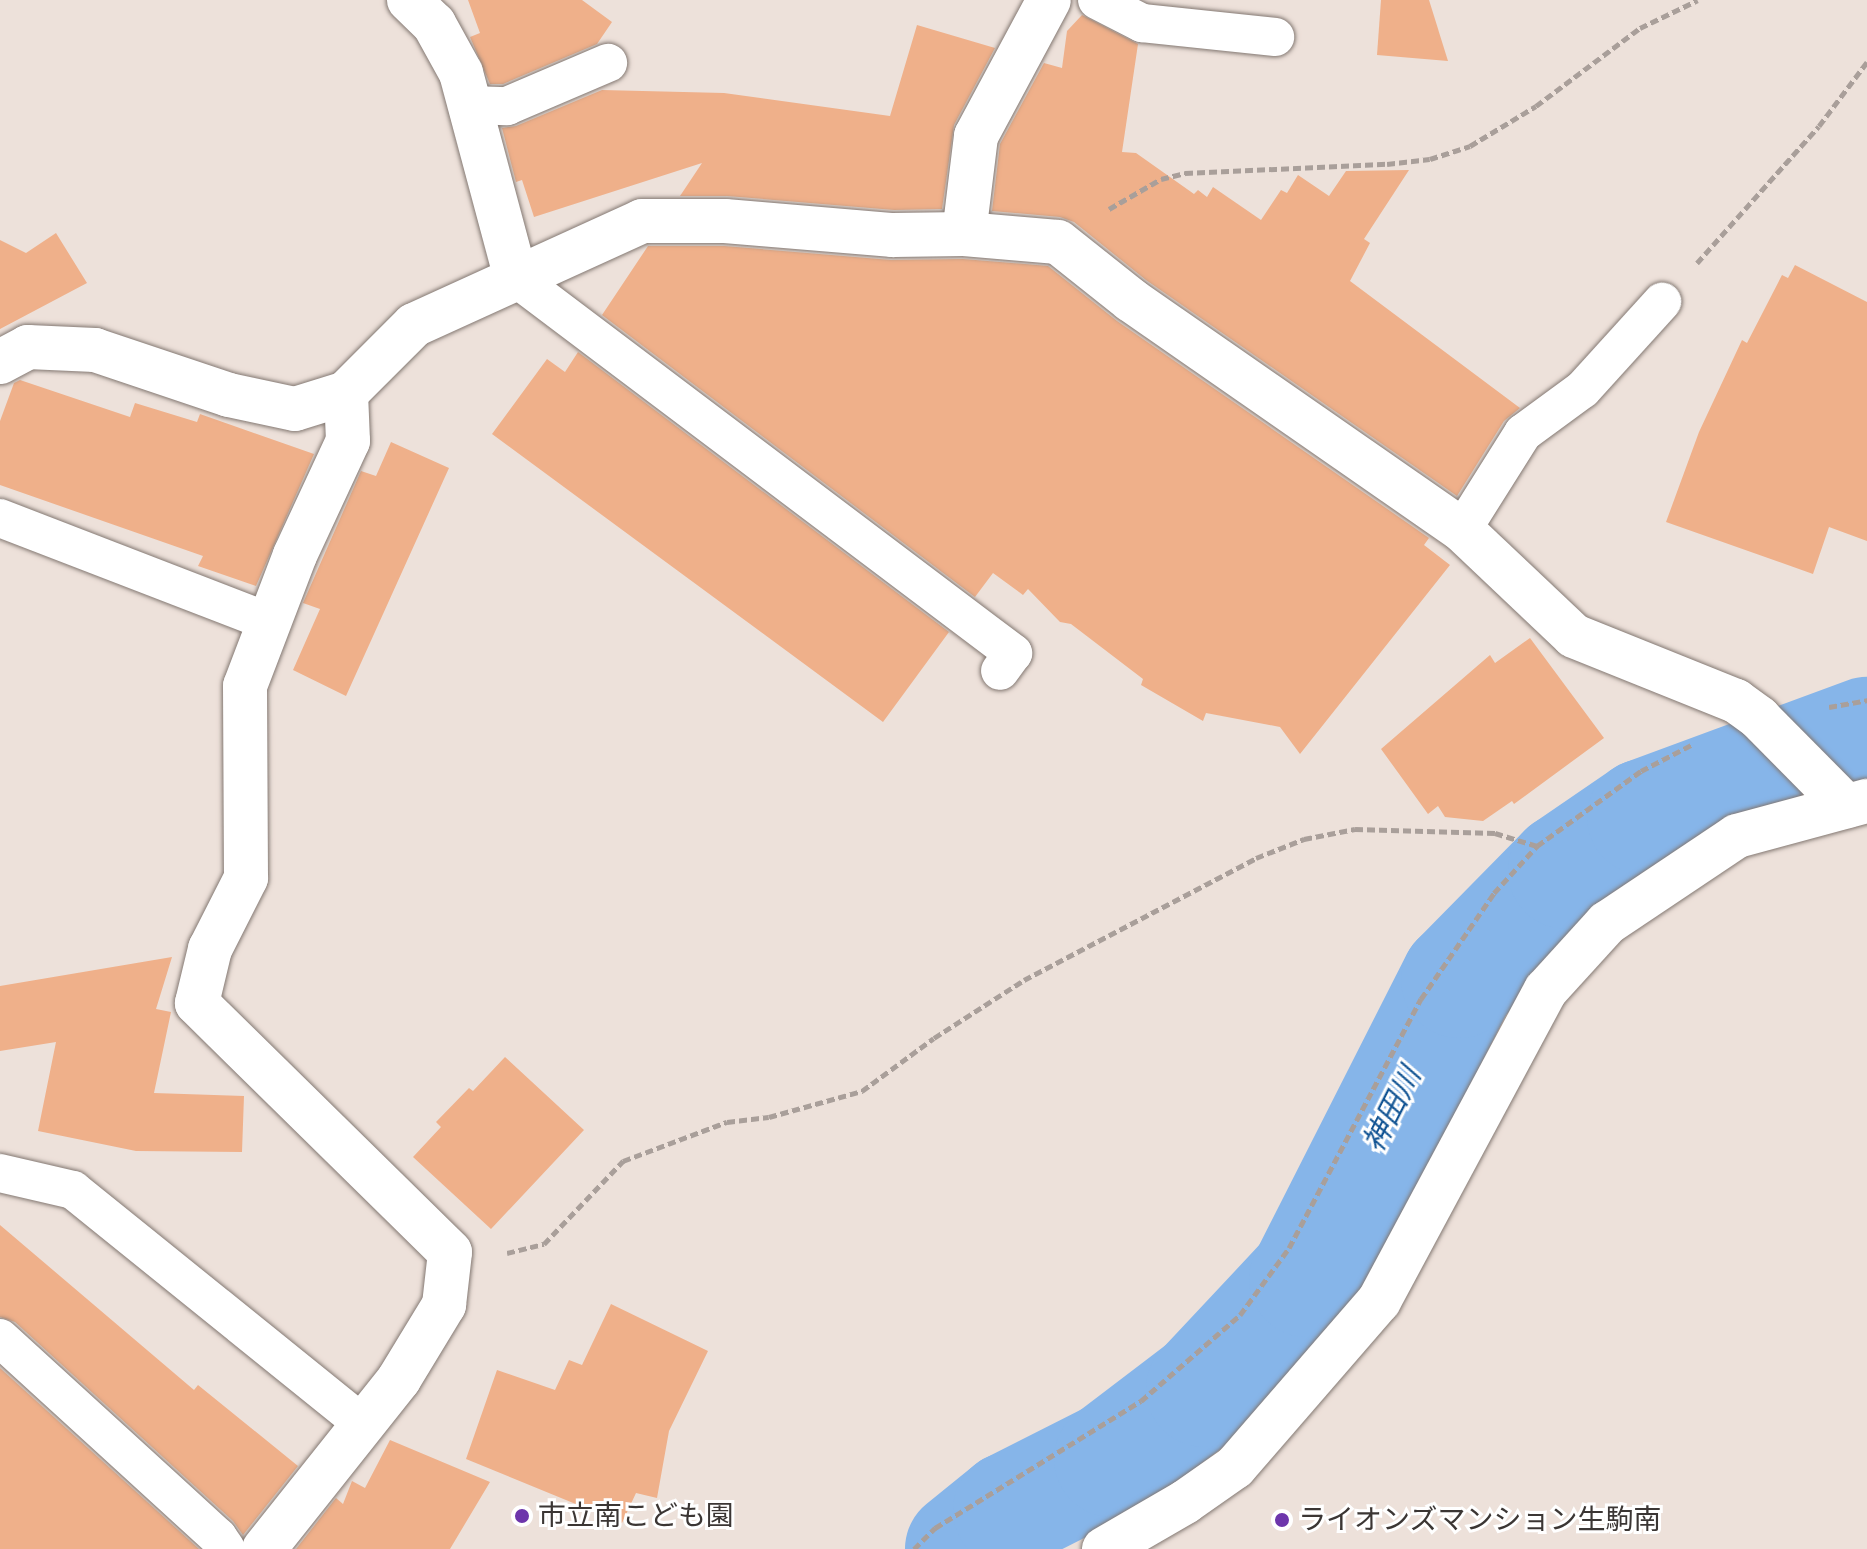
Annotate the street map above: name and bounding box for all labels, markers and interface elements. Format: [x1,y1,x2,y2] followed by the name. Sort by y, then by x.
[1357,1062,1429,1158] water label: 神田川
[538,1499,734,1533] place label: 市立南こども園
[1298,1503,1662,1537] place label: ライオンズマンション生駒南
[513,1507,531,1525] marker: 市立南こども園
[1273,1511,1291,1529] marker: ライオンズマンション生駒南

